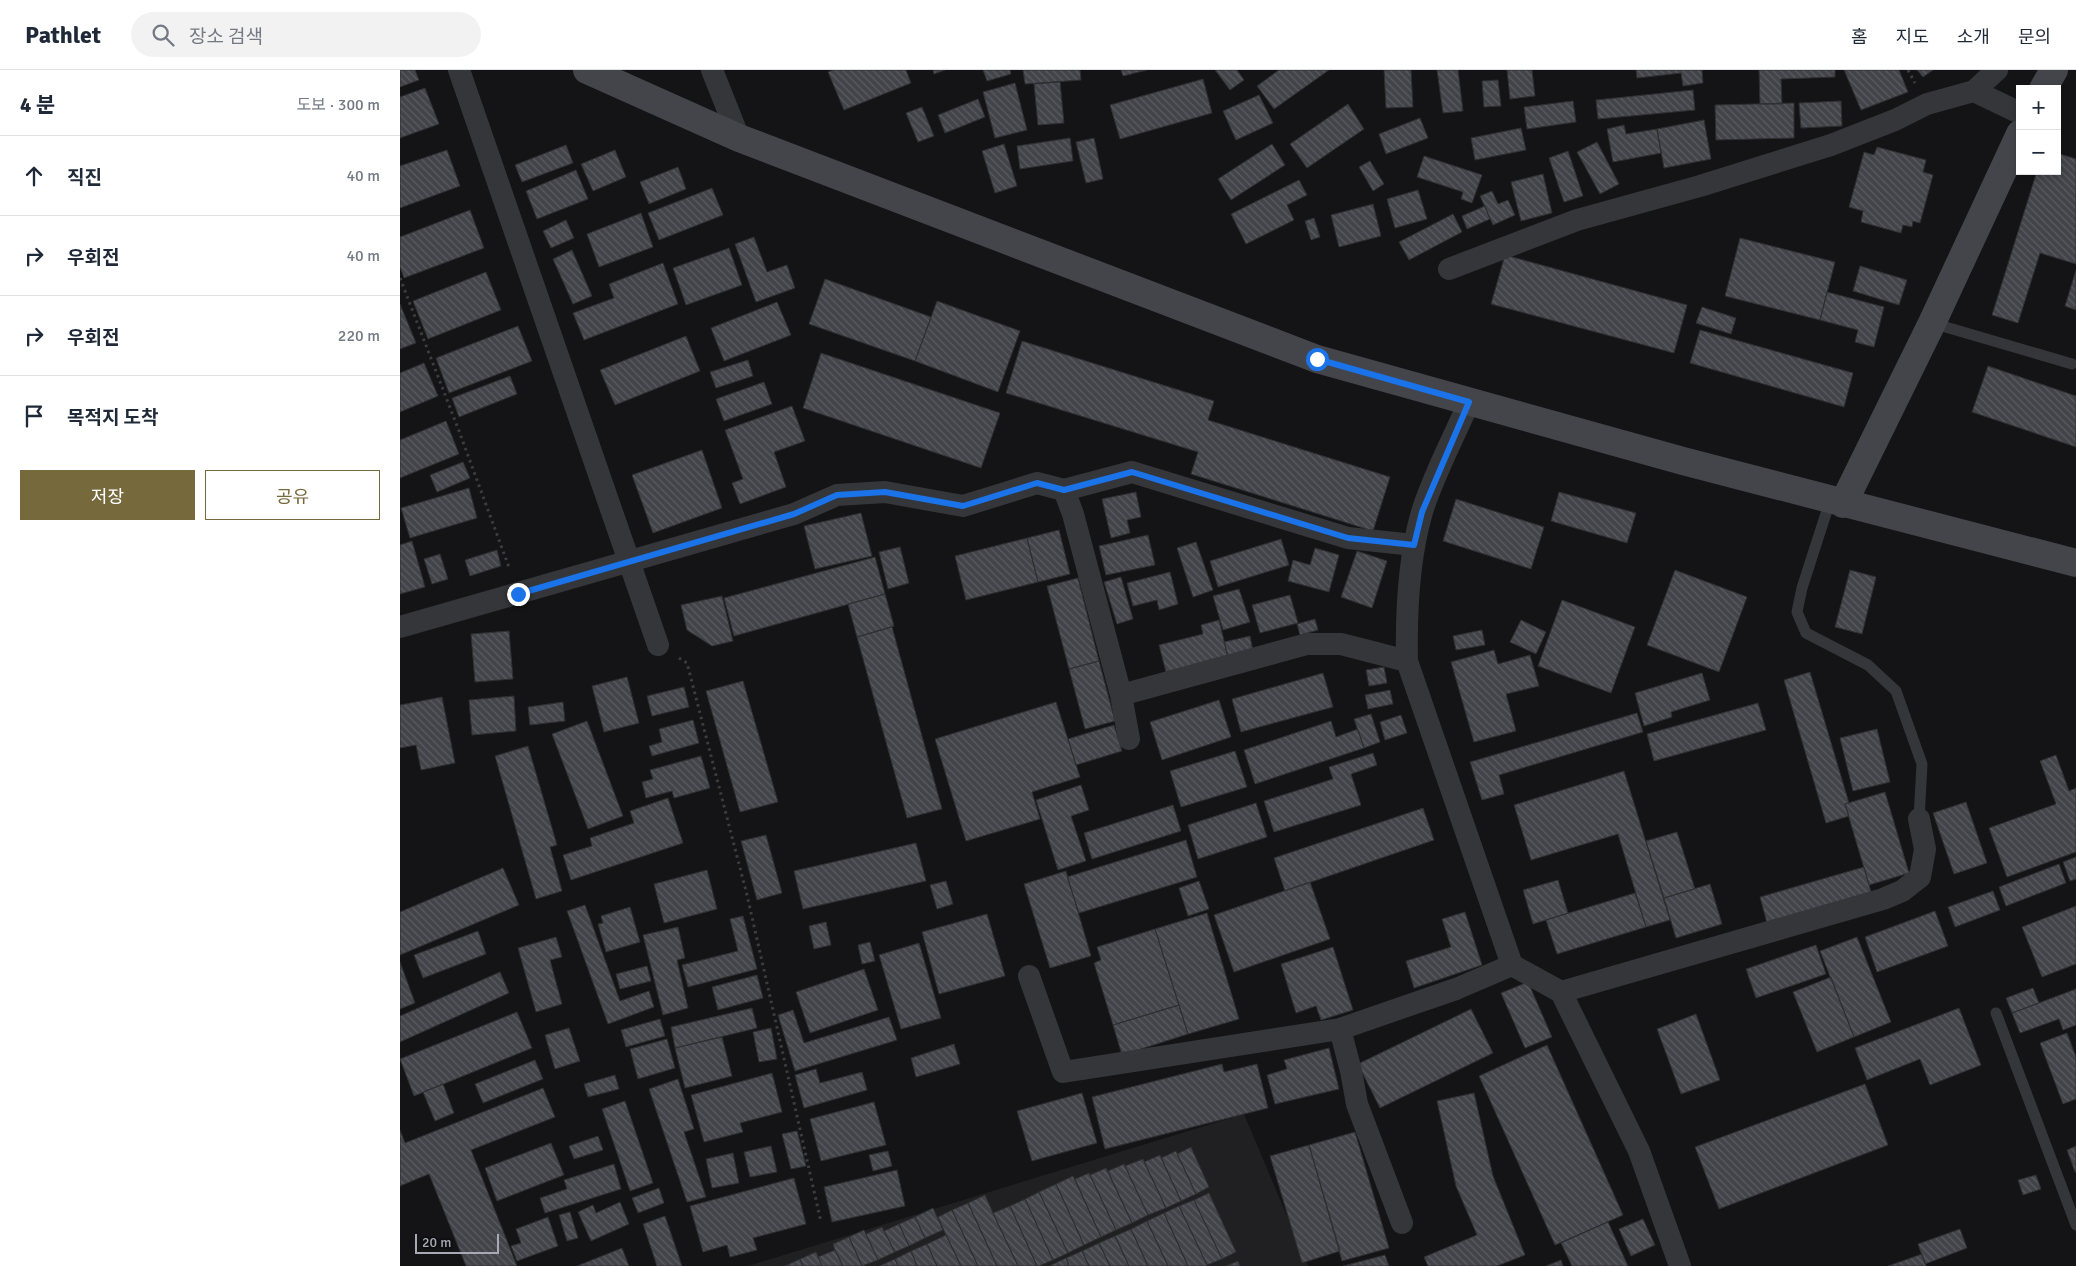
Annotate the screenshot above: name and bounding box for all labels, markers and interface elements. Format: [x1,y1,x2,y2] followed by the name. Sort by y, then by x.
[131,12,481,57] search box
[25,20,101,50] text: Pathlet
[149,21,177,49] icon: search
[189,25,263,49] text: 장소 검색
[1851,26,1868,48] text: 홈
[1896,26,1929,48] text: 지도
[1957,26,1990,48] text: 소개
[2018,26,2051,48] text: 문의
[2016,85,2061,175] map controls
[2016,85,2061,130] button: +
[20,92,55,118] text: 4 분
[296,95,380,115] text: 도보 · 300 m
[2016,130,2061,175] button: −
[20,162,48,190] icon: ahead
[67,166,102,190] text: 직진
[346,166,380,186] text: 40 m
[20,242,48,270] icon: right
[67,246,119,270] text: 우회전
[346,246,380,266] text: 40 m
[20,322,48,350] icon: right
[67,326,119,350] text: 우회전
[338,326,380,346] text: 220 m
[1306,348,1329,371] route start
[20,402,48,430] icon: arrive
[67,406,159,430] text: 목적지 도착
[20,470,195,520] button: 저장
[205,470,380,520] button: 공유
[507,583,530,606] route end
[415,1231,499,1254] scale bar
[422,1234,451,1251] text: 20 m

